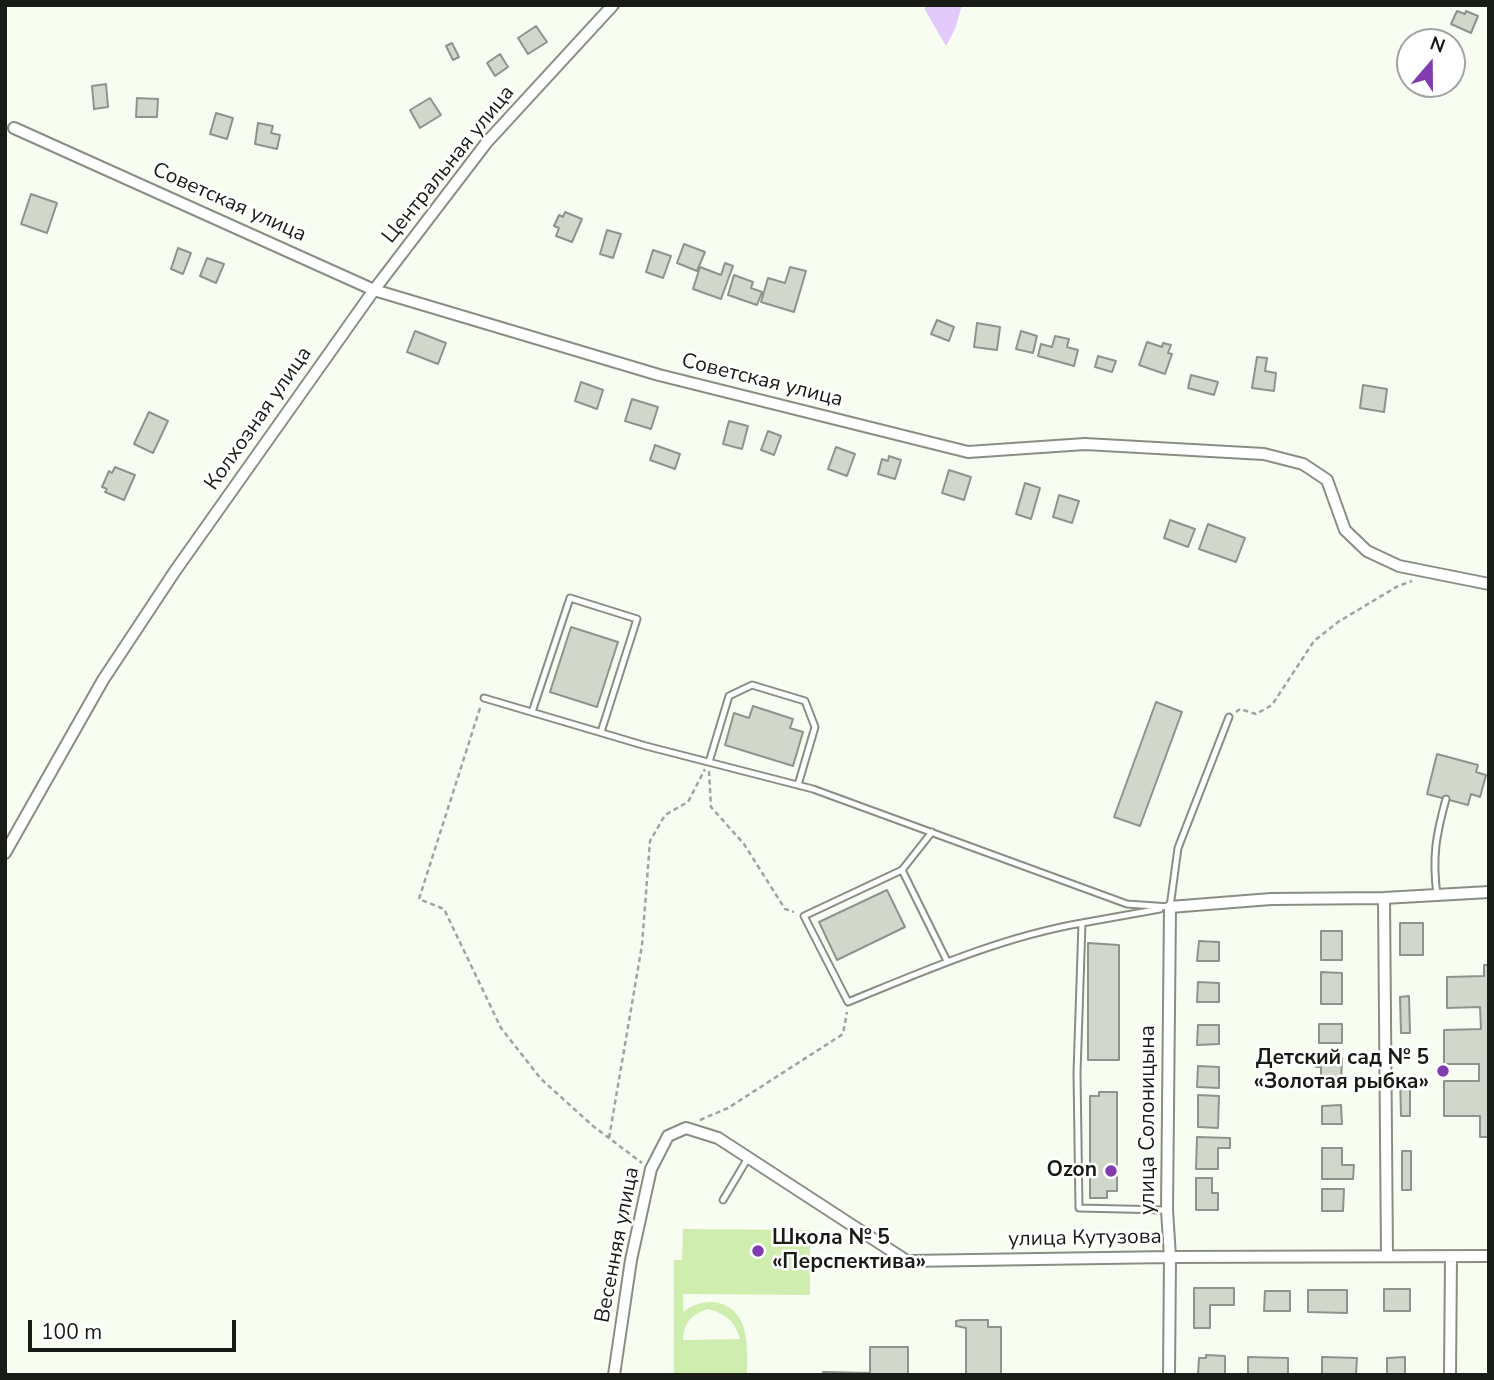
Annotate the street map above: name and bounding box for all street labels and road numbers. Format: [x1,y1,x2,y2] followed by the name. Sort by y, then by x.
[378,81,520,249] street label: Центральная улица
[148,158,310,248] street label: Советская улица
[200,342,318,496] street label: Колхозная улица
[679,349,845,413] street label: Советская улица
[1136,1025,1162,1215] street label: улица Солоницына
[591,1165,645,1325] street label: Весенняя улица
[1008,1225,1162,1253] street label: улица Кутузова

